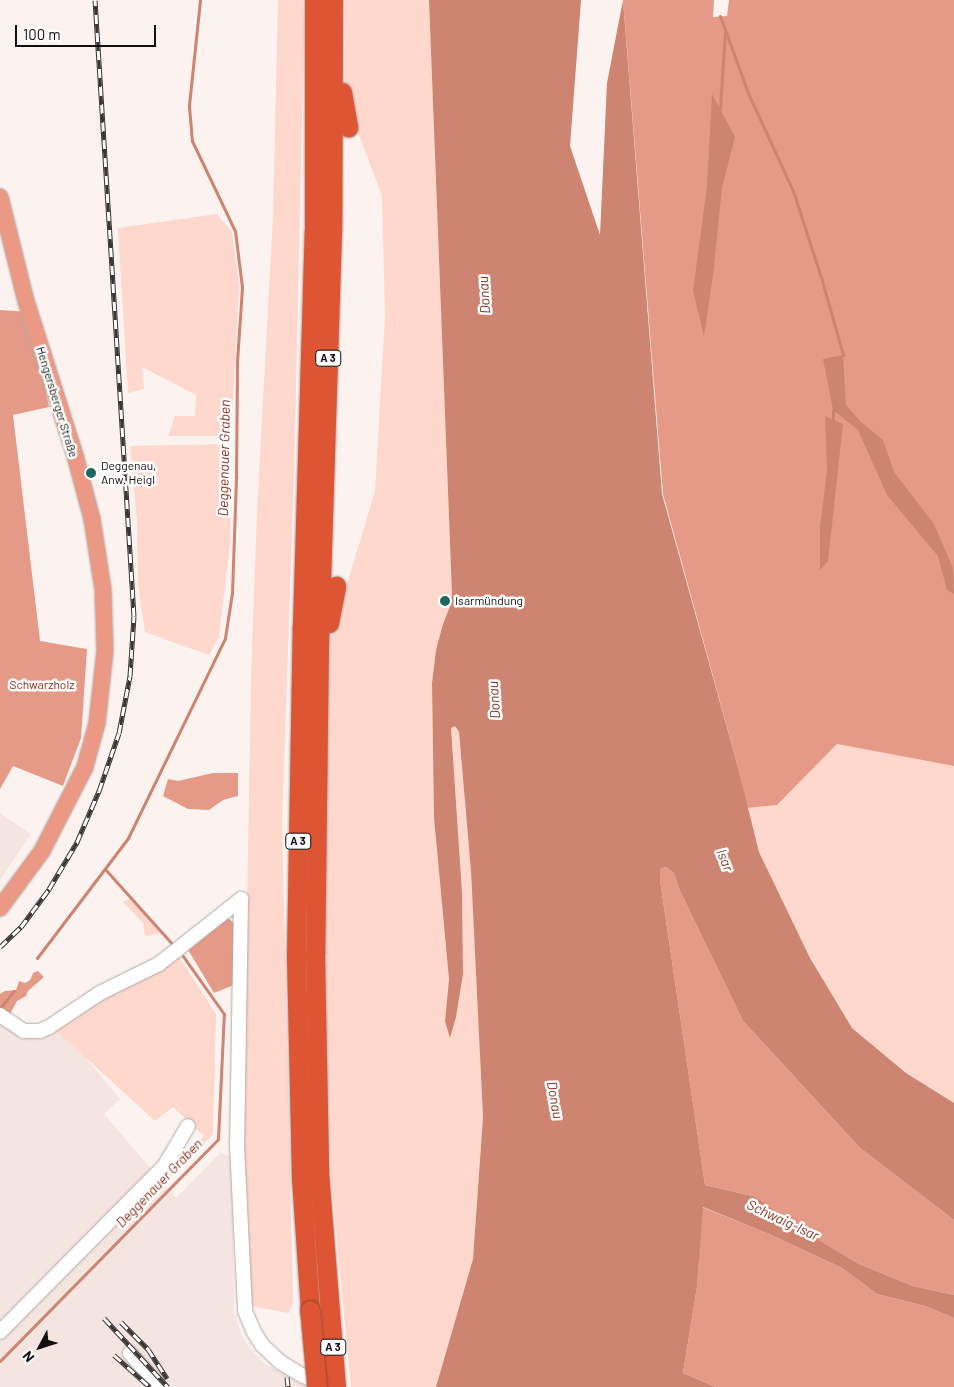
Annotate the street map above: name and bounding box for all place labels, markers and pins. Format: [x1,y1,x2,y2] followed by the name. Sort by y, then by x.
[101,459,156,487] place label: Deggenau, Anw. Heigl
[85,467,97,479] marker: Deggenau, Anw. Heigl
[455,594,523,608] place label: Isarmündung
[439,595,451,607] marker: Isarmündung

